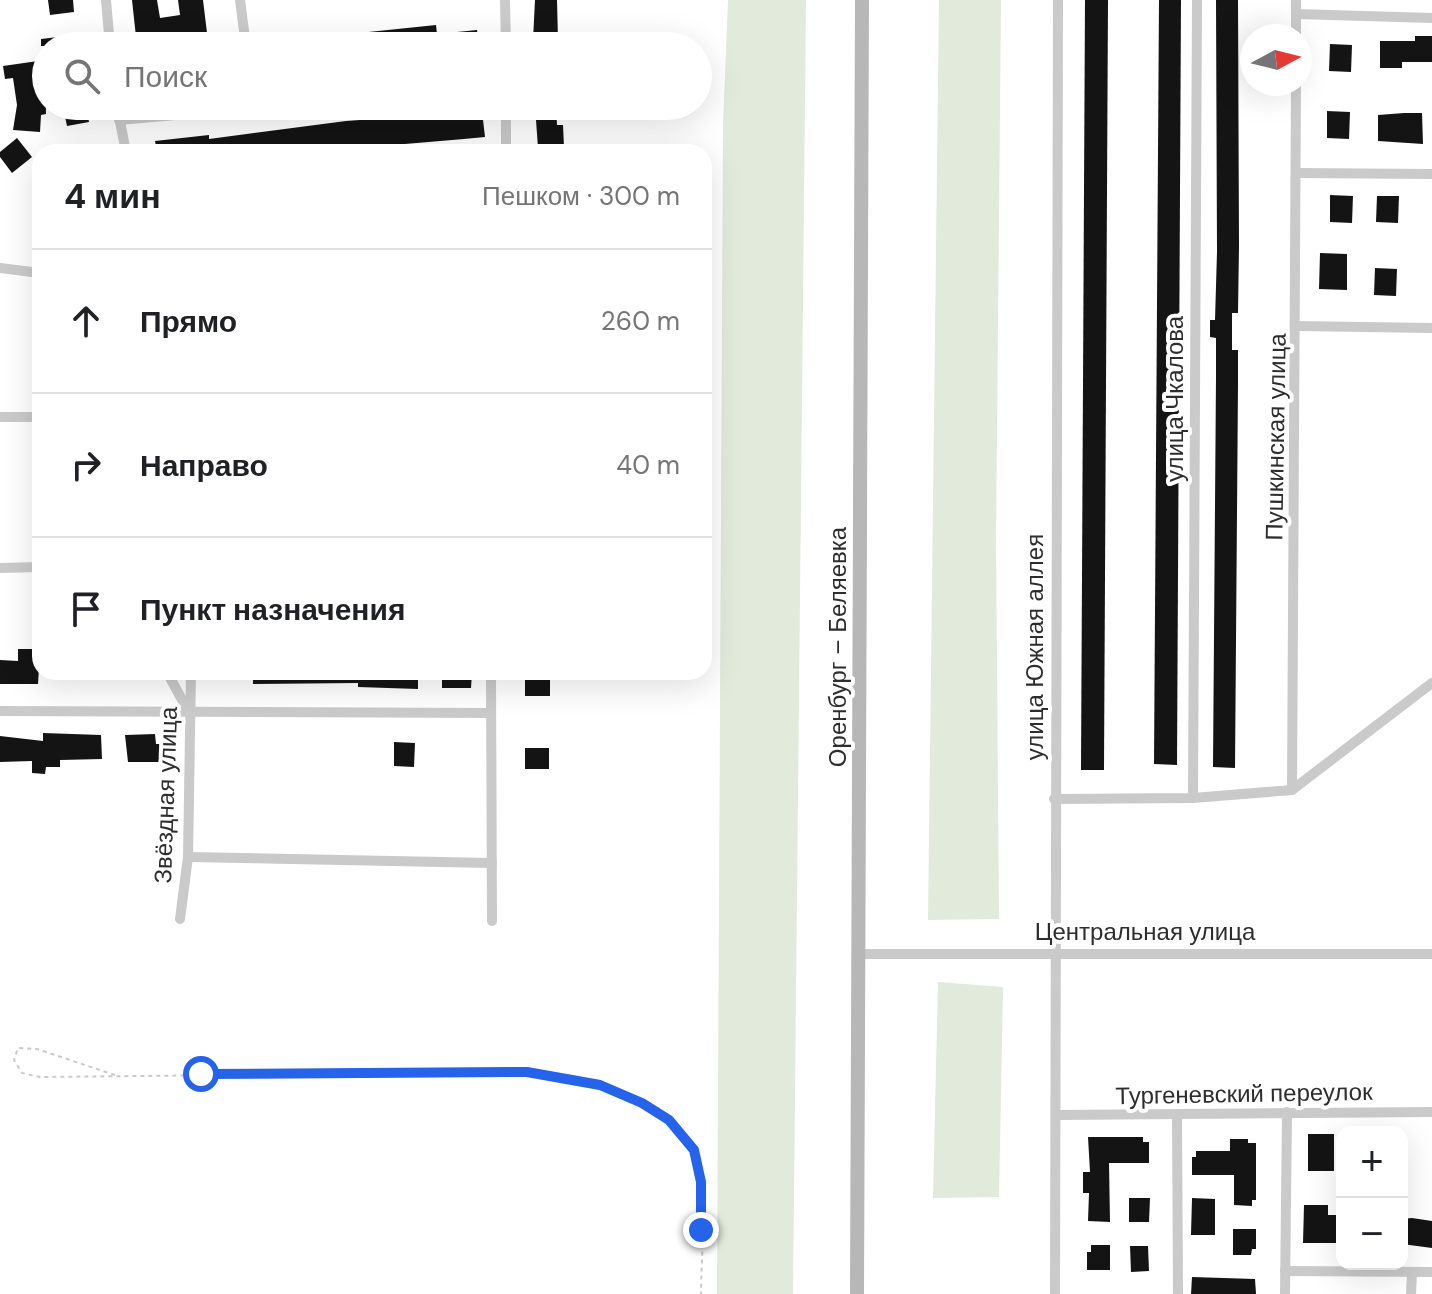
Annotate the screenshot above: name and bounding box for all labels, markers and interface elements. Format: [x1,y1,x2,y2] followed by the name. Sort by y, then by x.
[1240,24,1312,96] north arrow
[32,32,712,120] search box
[60,54,104,98] icon: search
[124,57,207,96] text: Поиск
[64,174,161,219] text: 4 мин
[482,179,680,213] text: Пешком · 300 m
[64,299,108,343] icon: ahead
[140,302,237,341] text: Прямо
[601,304,680,338] text: 260 m
[1159,315,1190,482] street label: улица Чкалова
[1258,332,1293,541] street label: Пушкинская улица
[64,443,108,487] icon: right
[140,446,268,485] text: Направо
[616,448,680,482] text: 40 m
[822,526,853,767] street label: Оренбург – Беляевка
[1019,534,1050,760] street label: улица Южная аллея
[64,587,108,631] icon: arrive
[140,590,405,629] text: Пункт назначения
[147,705,184,884] street label: Звёздная улица
[1035,916,1256,947] street label: Центральная улица
[183,1056,219,1092] route start
[1115,1076,1373,1111] street label: Тургеневский переулок
[1336,1126,1408,1270] map controls
[1336,1126,1408,1198] button: +
[1336,1198,1408,1270] button: −
[683,1212,719,1248] route end

